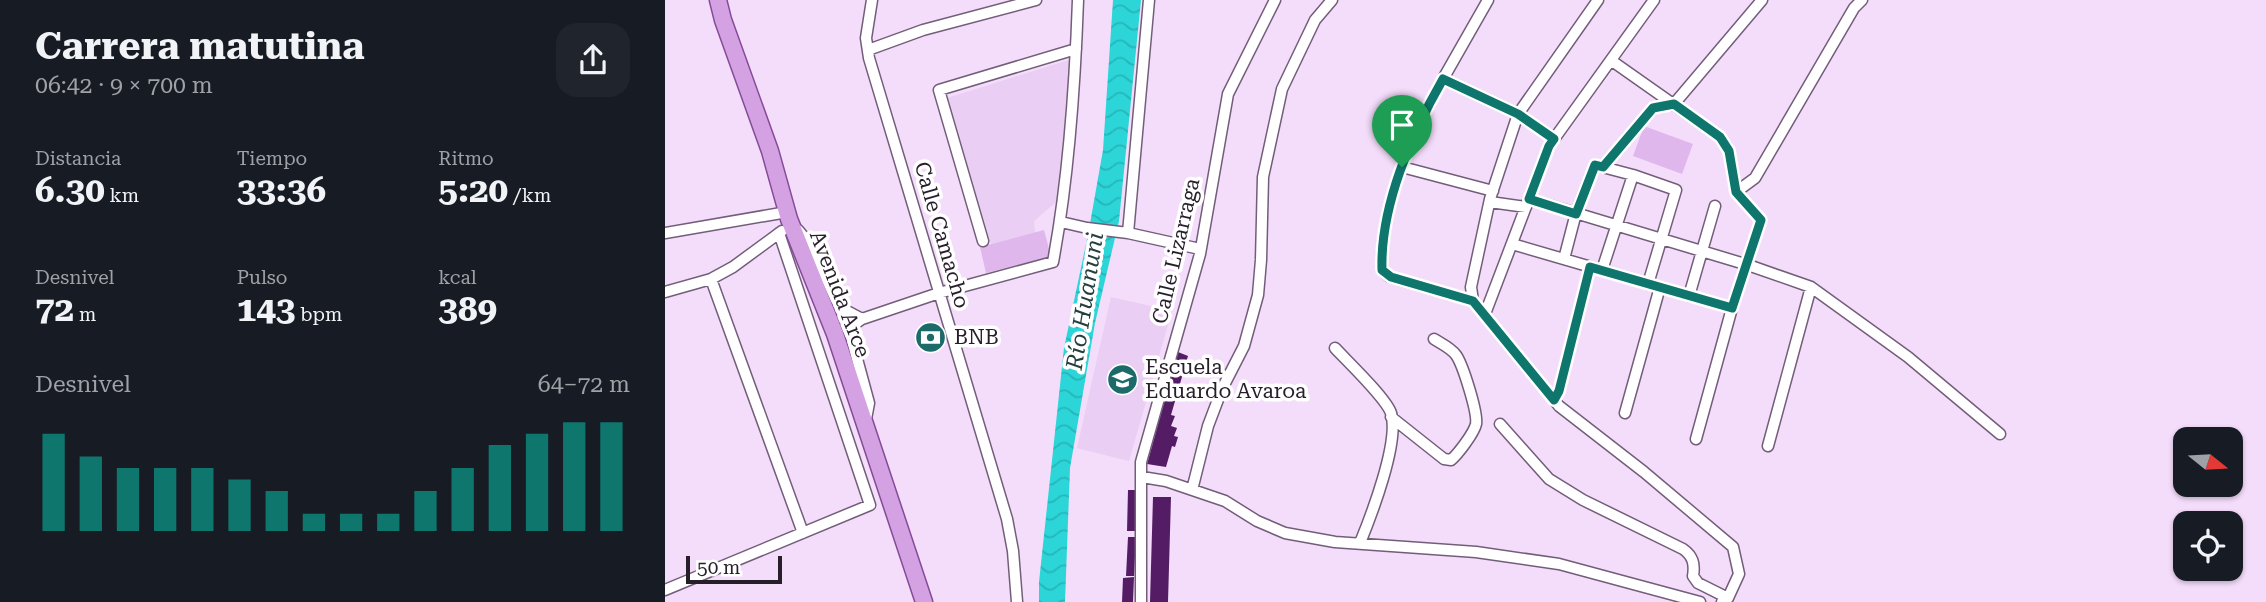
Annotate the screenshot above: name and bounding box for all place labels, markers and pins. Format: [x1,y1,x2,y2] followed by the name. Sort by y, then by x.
[1372,95,1432,167] pin
[914,320,948,354] bank icon: BNB
[954,325,999,349] place label: BNB
[1145,355,1307,403] place label: Escuela Eduardo Avaroa
[1105,362,1139,396] school or university icon: Escuela Eduardo Avaroa

